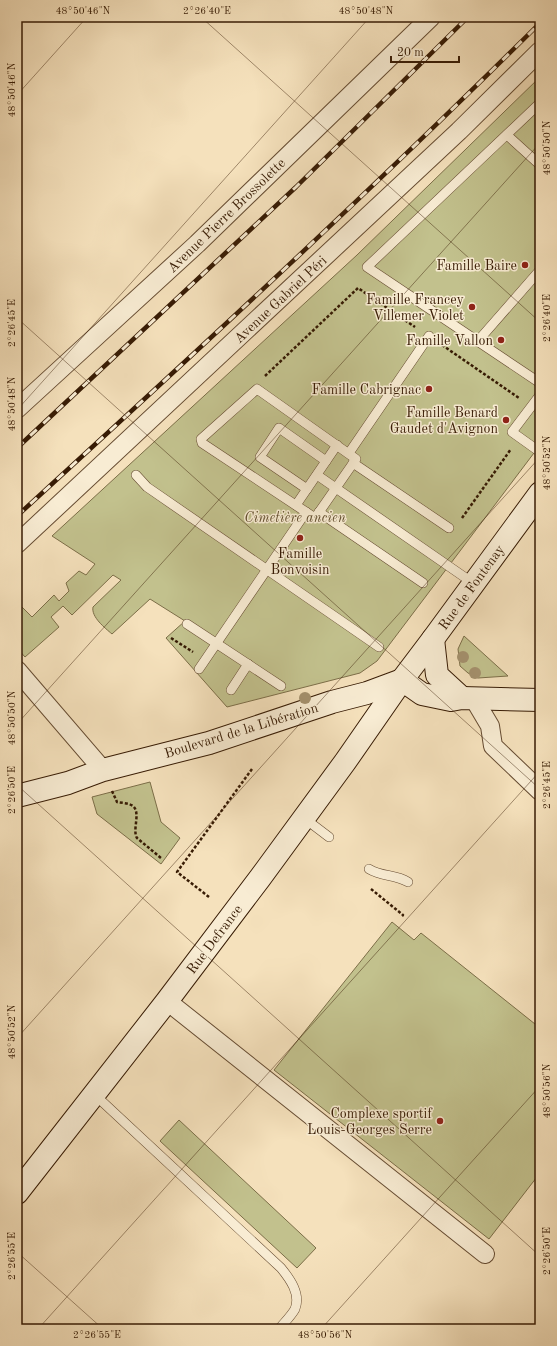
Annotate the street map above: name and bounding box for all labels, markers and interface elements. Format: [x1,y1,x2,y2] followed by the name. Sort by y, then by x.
[56,6,111,16] text: 48°50'46"N
[183,6,231,16] text: 2°26'40"E
[339,6,394,16] text: 48°50'48"N
[391,38,459,64] scale bar
[397,47,424,59] text: 20 m
[7,62,17,117] text: 48°50'46"N
[542,120,552,175] text: 48°50'50"N
[165,156,288,276] street label: Avenue Pierre Brossolette
[232,253,330,346] street label: Avenue Gabriel Péri
[436,259,517,273] place label: Famille Baire
[520,260,530,270] marker: Famille Baire
[366,293,465,323] place label: Famille Francey Villemer Violet
[542,294,552,342] text: 2°26'40"E
[7,299,17,347] text: 2°26'45"E
[467,302,477,312] marker: Famille Francey Villemer Violet
[406,334,493,348] place label: Famille Vallon
[496,335,506,345] marker: Famille Vallon
[7,376,17,431] text: 48°50'48"N
[312,383,421,397] place label: Famille Cabrignac
[424,384,434,394] marker: Famille Cabrignac
[390,406,498,436] place label: Famille Benard Gaudet d'Avignon
[501,415,511,425] marker: Famille Benard Gaudet d'Avignon
[542,435,552,490] text: 48°50'52"N
[244,511,346,525] park label: Cimetière ancien
[295,533,305,543] marker: Famille Bonvoisin
[436,542,508,633] street label: Rue de Fontenay
[270,547,330,577] place label: Famille Bonvoisin
[7,690,17,745] text: 48°50'50"N
[163,701,320,761] street label: Boulevard de la Libération
[542,761,552,809] text: 2°26'45"E
[7,766,17,814] text: 2°26'50"E
[184,902,245,977] street label: Rue Defrance
[7,1004,17,1059] text: 48°50'52"N
[542,1063,552,1118] text: 48°50'56"N
[307,1107,433,1137] place label: Complexe sportif Louis-Georges Serre
[435,1116,445,1126] marker: Complexe sportif Louis-Georges Serre
[542,1227,552,1275] text: 2°26'50"E
[7,1232,17,1280] text: 2°26'55"E
[73,1330,121,1340] text: 2°26'55"E
[298,1330,353,1340] text: 48°50'56"N

